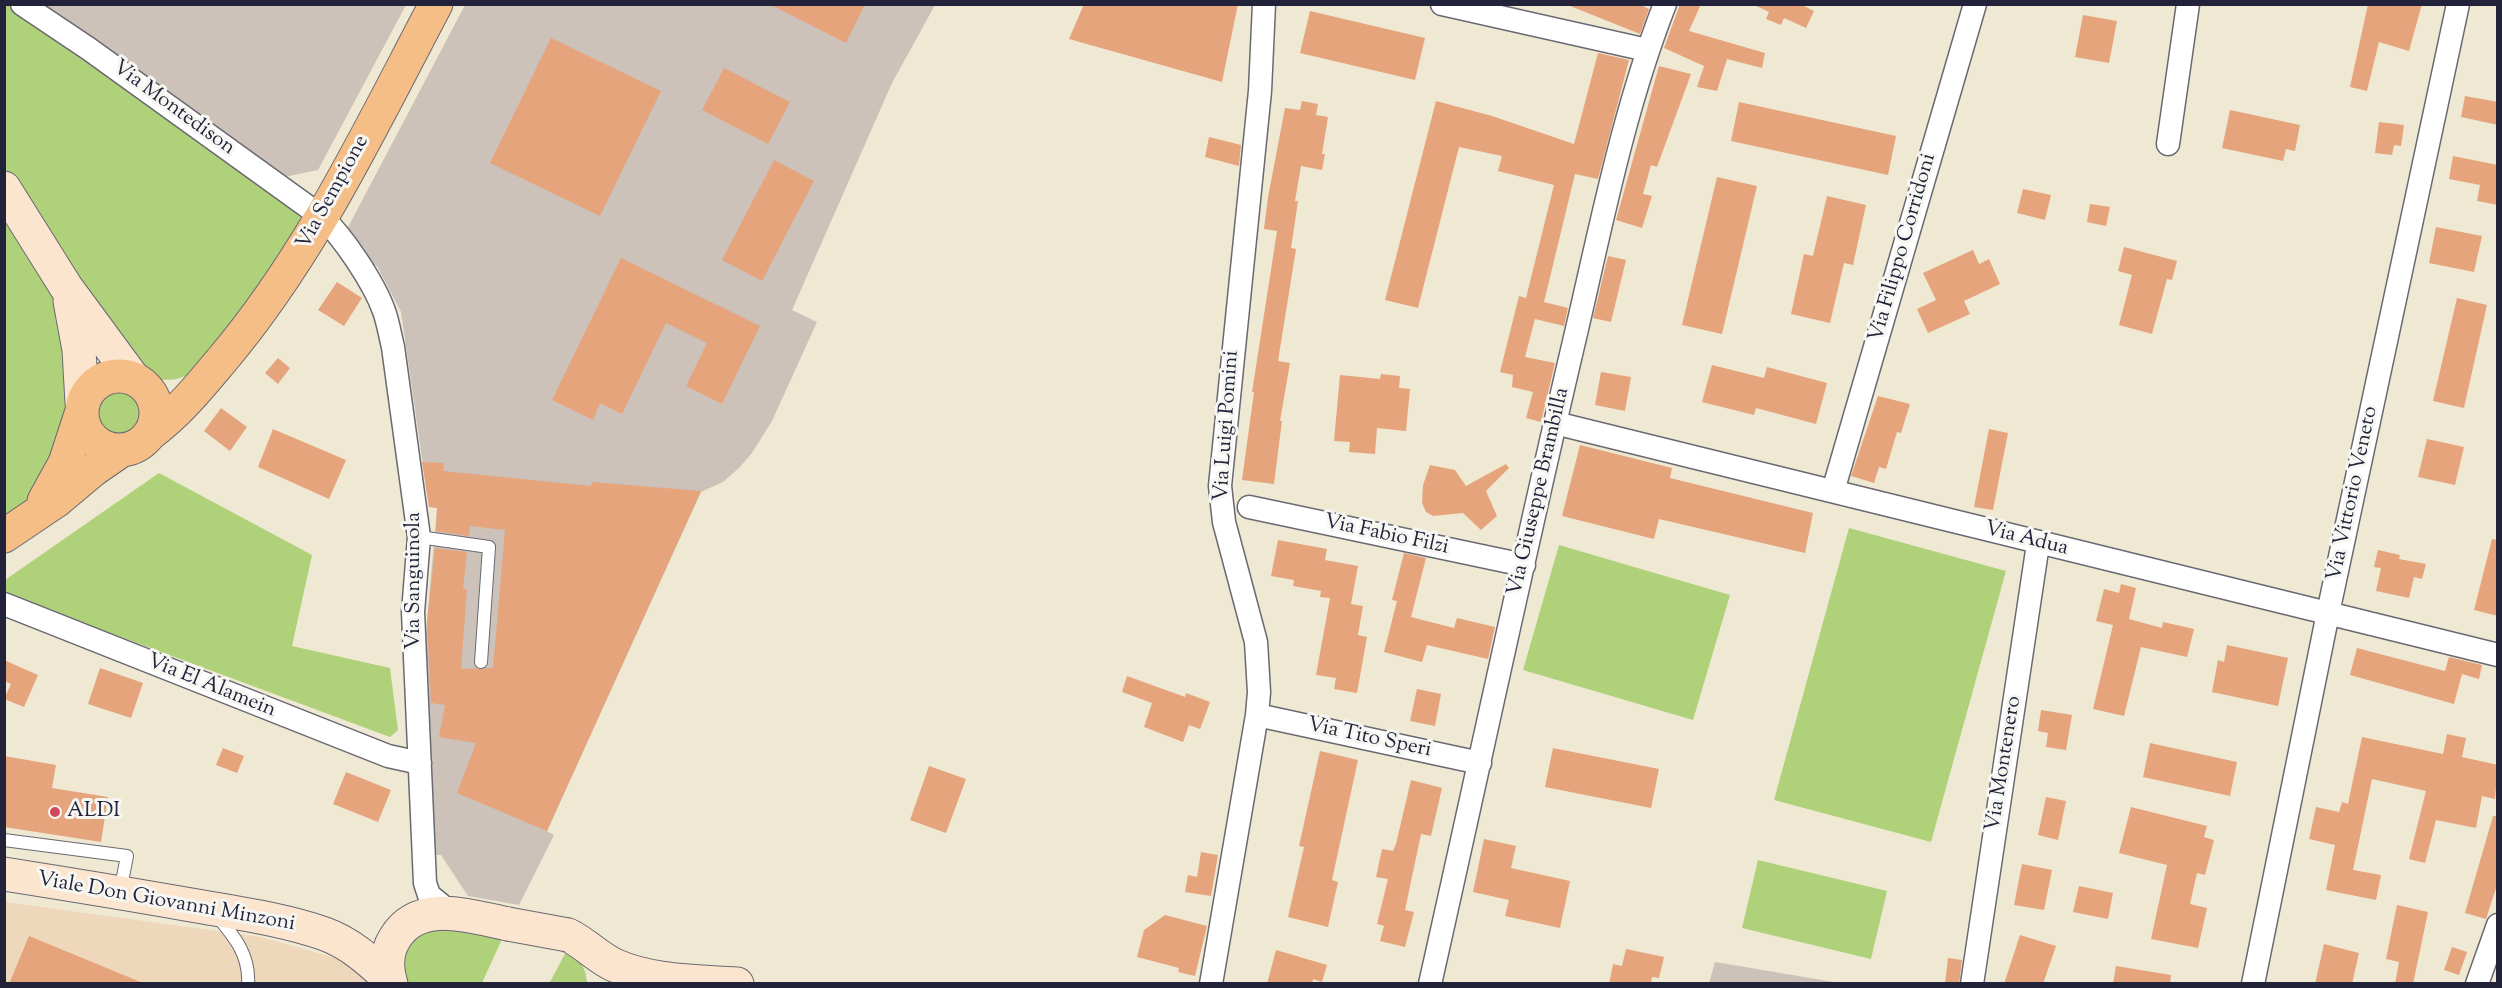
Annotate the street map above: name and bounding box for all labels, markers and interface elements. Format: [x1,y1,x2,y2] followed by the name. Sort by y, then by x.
[107,56,239,162] street label: Via Montedison
[292,132,376,254] street label: Via Sempione
[1865,151,1943,345] street label: Via Filippo Corridoni
[1210,350,1246,502] street label: Via Luigi Pomini
[1504,385,1576,599] street label: Via Giuseppe Brambilla
[2323,404,2385,584] street label: Via Vittorio Veneto
[1321,510,1451,562] street label: Via Fabio Filzi
[402,512,428,650] street label: Via Sanguinola
[1982,517,2070,563] street label: Via Adua
[143,650,279,724] street label: Via El Alamein
[1982,694,2028,834] street label: Via Montenero
[1305,714,1433,764] street label: Via Tito Speri
[67,799,120,825] place label: ALDI
[48,805,62,819] marker: ALDI
[35,868,297,938] street label: Viale Don Giovanni Minzoni

